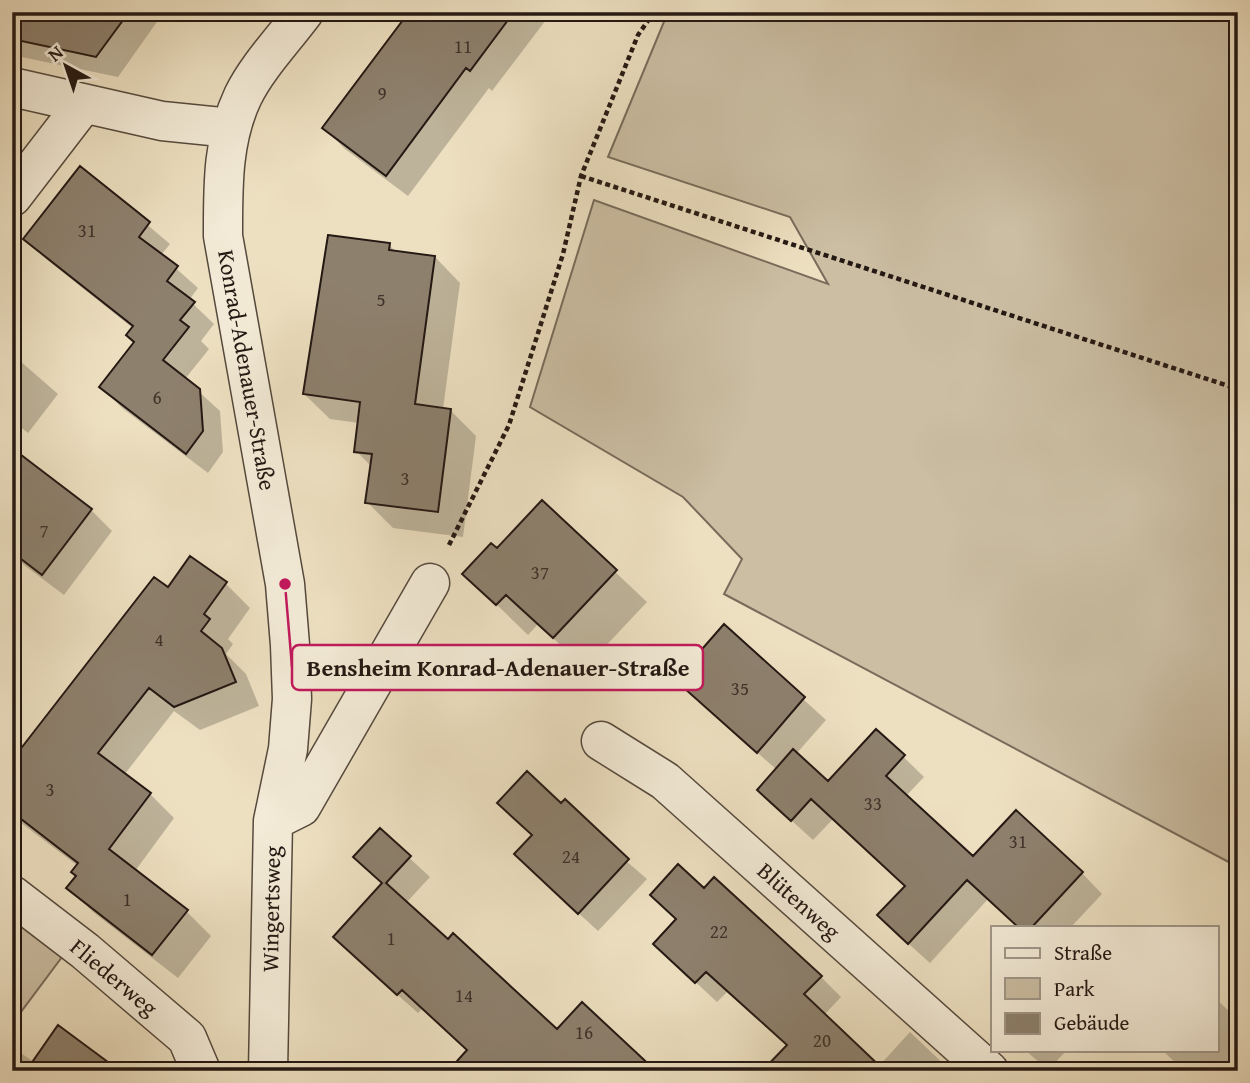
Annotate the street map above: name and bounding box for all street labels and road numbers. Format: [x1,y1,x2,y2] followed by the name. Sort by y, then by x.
[210,247,285,493] street label: Konrad-Adenauer-Straße
[253,845,288,972] street label: Wingertsweg
[750,854,849,947] street label: Blütenweg
[63,930,166,1024] street label: Fliederweg

